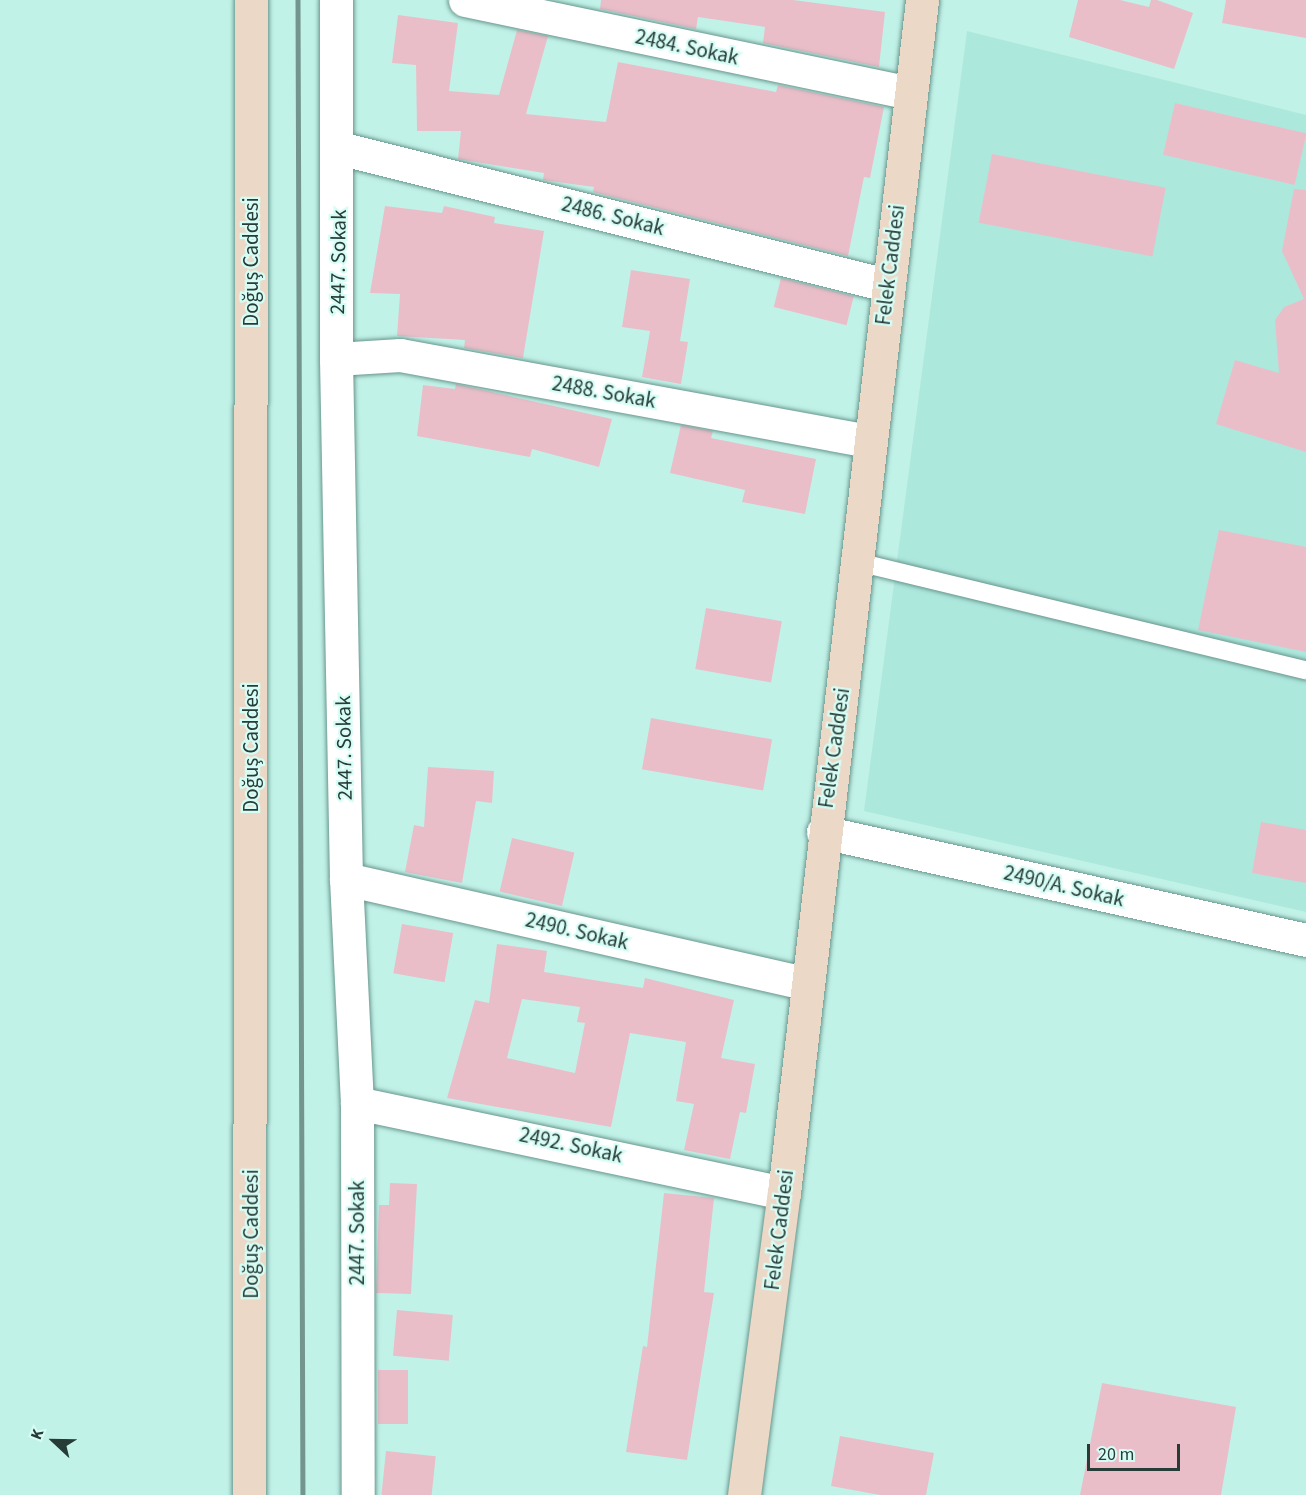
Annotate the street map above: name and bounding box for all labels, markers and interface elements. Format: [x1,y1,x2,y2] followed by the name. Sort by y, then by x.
[633,24,741,70] street label: 2484. Sokak
[559,191,667,241] street label: 2486. Sokak
[238,197,264,327] street label: Doğuş Caddesi
[870,203,910,327] street label: Felek Caddesi
[324,209,352,315] street label: 2447. Sokak
[550,370,658,414] street label: 2488. Sokak
[238,683,264,813] street label: Doğuş Caddesi
[813,686,855,810] street label: Felek Caddesi
[330,695,358,801] street label: 2447. Sokak
[1001,860,1127,912] street label: 2490/A. Sokak
[523,907,631,955] street label: 2490. Sokak
[517,1122,625,1168] street label: 2492. Sokak
[759,1168,799,1292] street label: Felek Caddesi
[238,1169,264,1299] street label: Doğuş Caddesi
[344,1181,370,1285] street label: 2447. Sokak
[24,1411,84,1471] north arrow
[25,1426,49,1443] text: K
[1090,1432,1183,1470] scale bar
[1098,1442,1134,1467] text: 20 m

